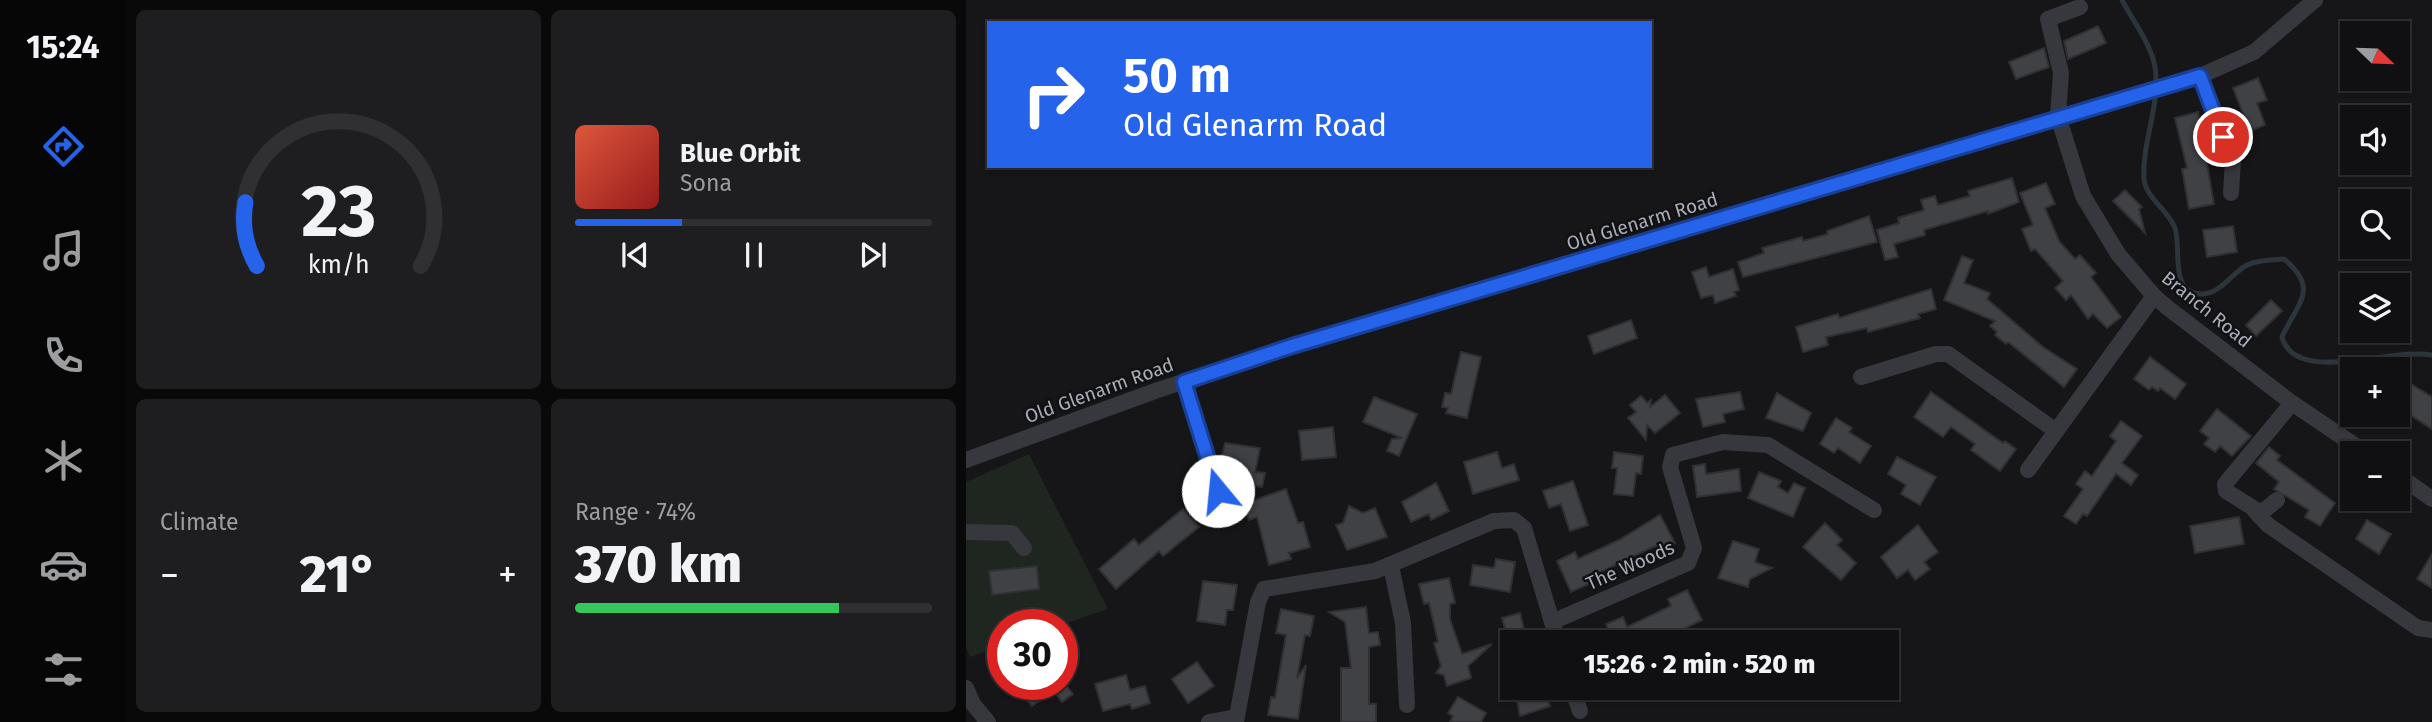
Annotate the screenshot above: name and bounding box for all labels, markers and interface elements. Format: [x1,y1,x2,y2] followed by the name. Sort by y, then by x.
[2340,21,2410,91] north arrow
[2340,21,2410,511] map controls
[26,28,100,66] text: 15:24
[1123,46,1231,105] text: 50 m
[1008,49,1099,140] icon: right
[2340,105,2410,175] button: sound
[1123,106,1387,144] text: Old Glenarm Road
[2193,107,2253,167] pin
[2204,118,2242,156] icon: arrive
[39,122,88,171] icon: directions
[680,138,800,169] text: Blue Orbit
[301,168,376,255] text: 23
[680,169,732,197] text: Sona
[1564,188,1720,255] street label: Old Glenarm Road
[2340,189,2410,259] button: search
[39,226,88,275] icon: music
[616,236,654,274] icon: previous
[735,236,773,274] icon: pause
[854,236,892,274] icon: next
[308,250,369,280] text: km/h
[2157,266,2256,353] street label: Branch Road
[2340,273,2410,343] button: layers
[39,331,88,380] icon: phone
[1022,353,1177,428] street label: Old Glenarm Road
[2340,357,2410,427] button: +
[39,436,88,485] icon: climate
[2340,441,2410,511] button: −
[1181,454,1255,528] position arrow
[575,498,696,526] text: Range · 74%
[160,508,239,536] text: Climate
[575,533,742,596] text: 370 km
[1582,536,1678,595] street label: The Woods
[39,540,88,589] icon: car
[300,543,377,606] text: 21°
[160,552,179,598] text: −
[498,552,517,598] text: +
[987,609,1078,700] speed limit sign: 30
[39,645,88,694] icon: filters
[1584,649,1815,680] text: 15:26 · 2 min · 520 m

